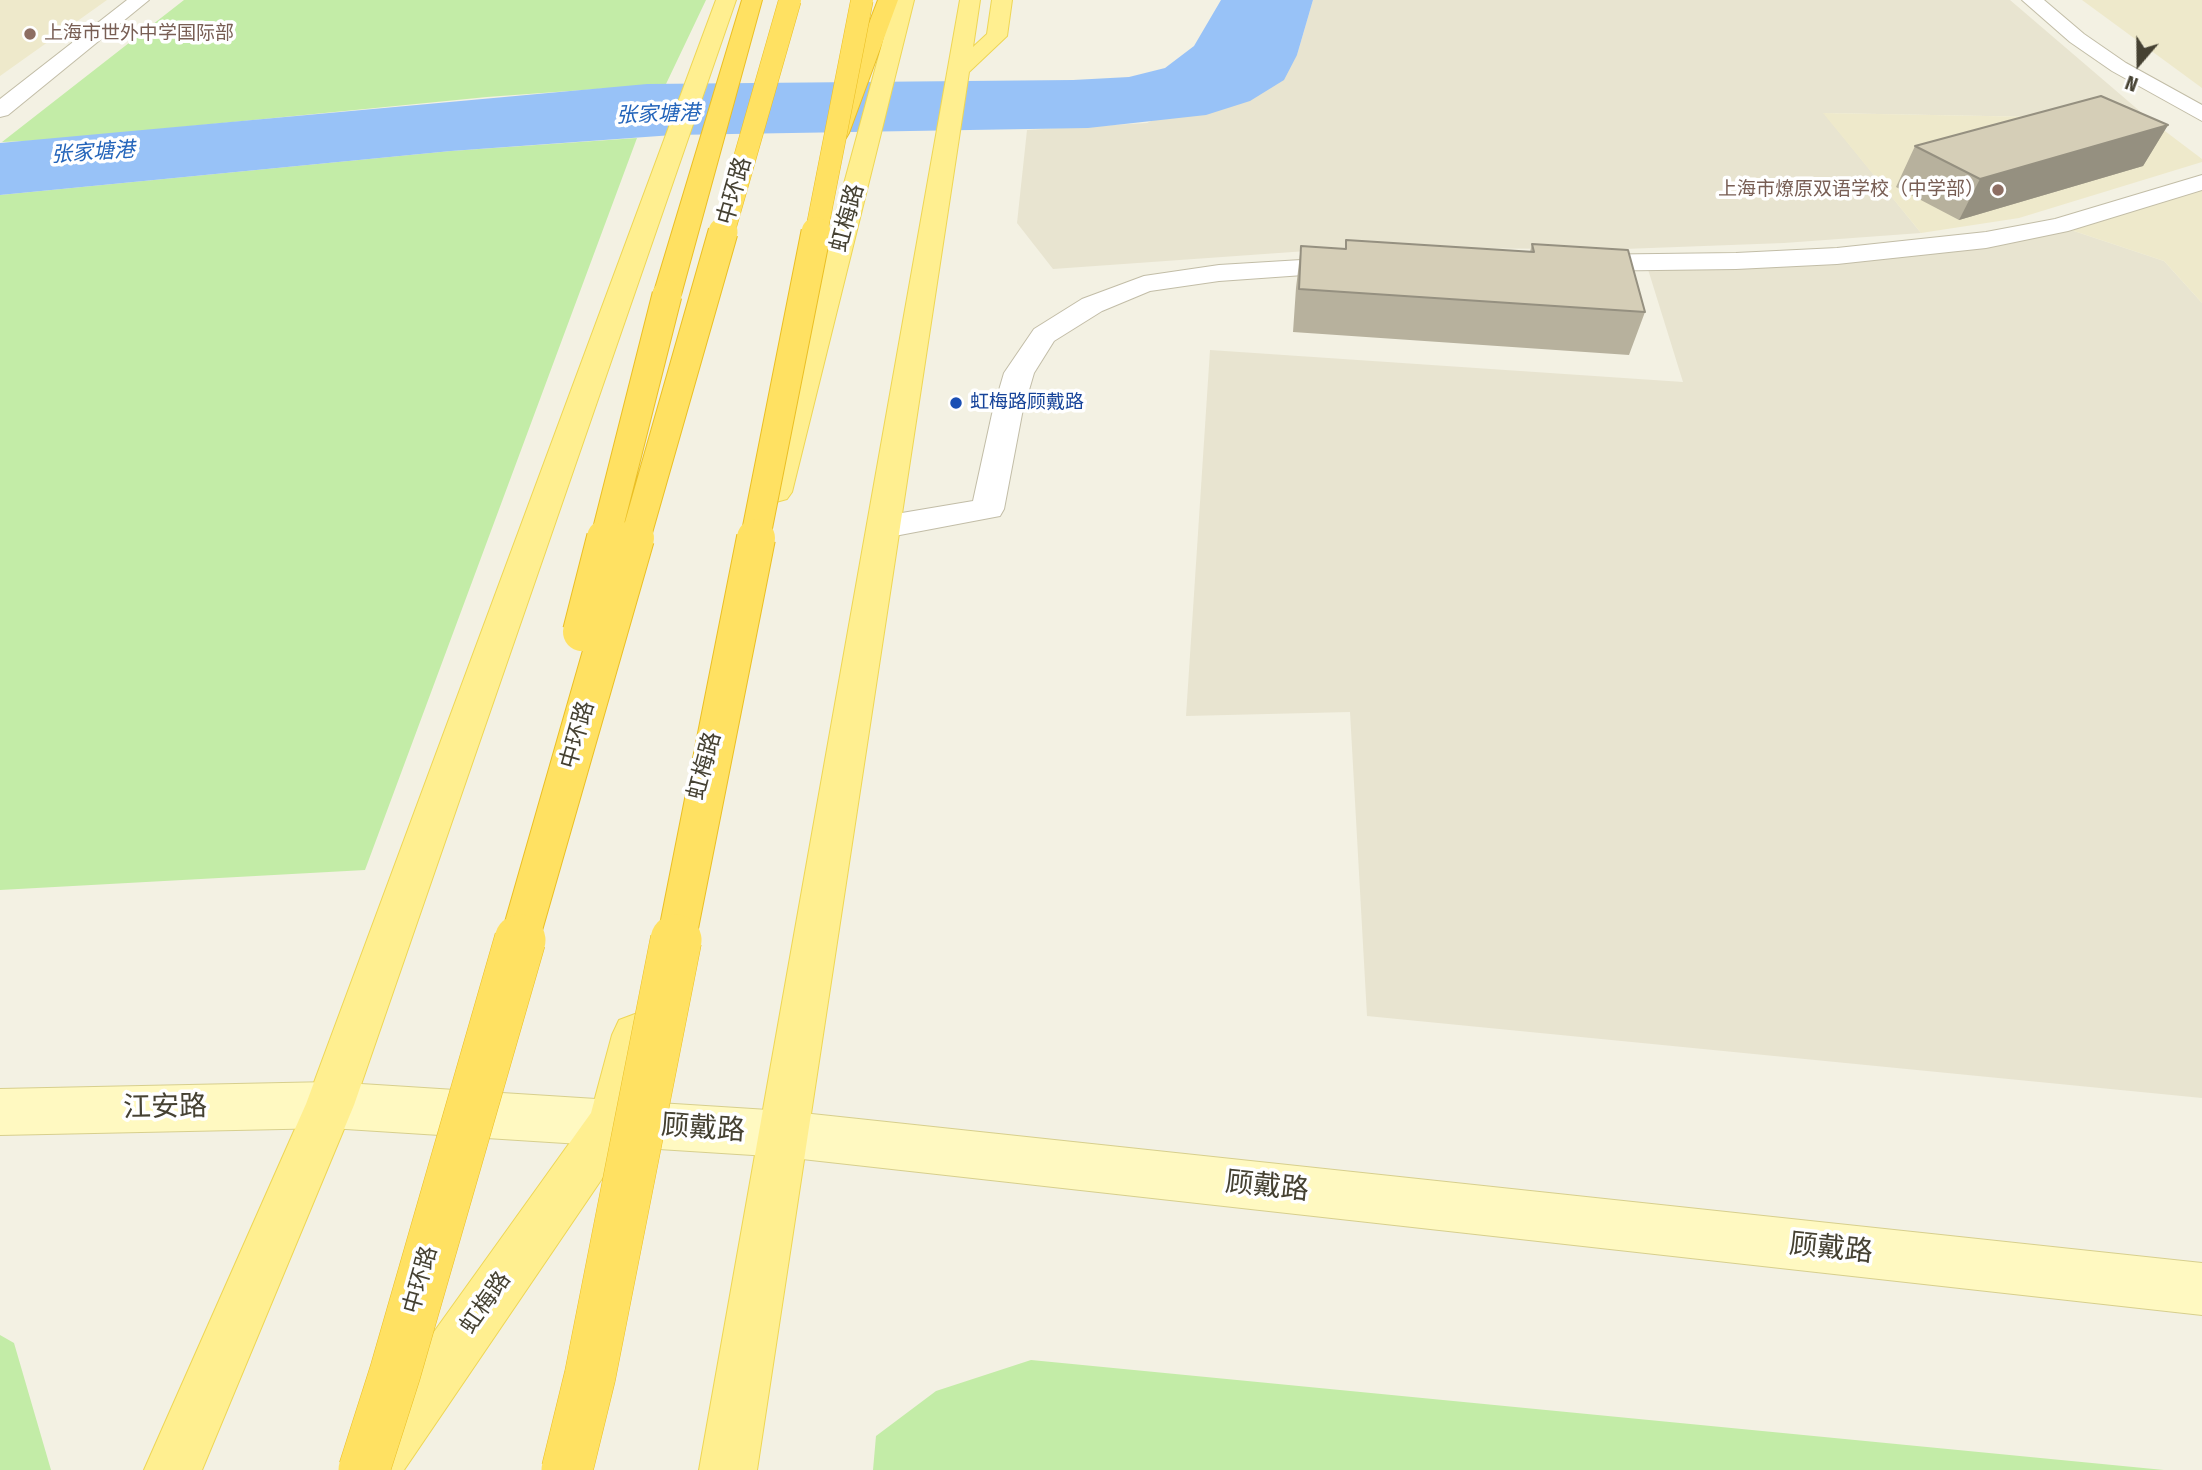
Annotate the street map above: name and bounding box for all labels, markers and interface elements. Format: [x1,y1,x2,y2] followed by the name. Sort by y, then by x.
[44,23,234,45] place label: 上海市世外中学国际部
[22,26,38,42] marker: 上海市世外中学国际部
[2104,28,2174,98] north arrow
[2122,70,2141,96] text: N
[616,101,700,129] water label: 张家塘港
[50,138,136,168] water label: 张家塘港
[712,154,758,228] street label: 中环路
[1718,179,1984,201] place label: 上海市燎原双语学校（中学部）
[826,181,870,255] street label: 虹梅路
[1990,182,2006,198] marker: 上海市燎原双语学校（中学部）
[970,392,1084,414] place label: 虹梅路顾戴路
[948,395,964,411] marker: 虹梅路顾戴路
[555,698,601,772] street label: 中环路
[683,729,727,803] street label: 虹梅路
[123,1090,207,1126] street label: 江安路
[660,1109,746,1149] street label: 顾戴路
[1223,1166,1311,1208] street label: 顾戴路
[1787,1228,1875,1270] street label: 顾戴路
[398,1243,444,1317] street label: 中环路
[455,1267,517,1339] street label: 虹梅路

